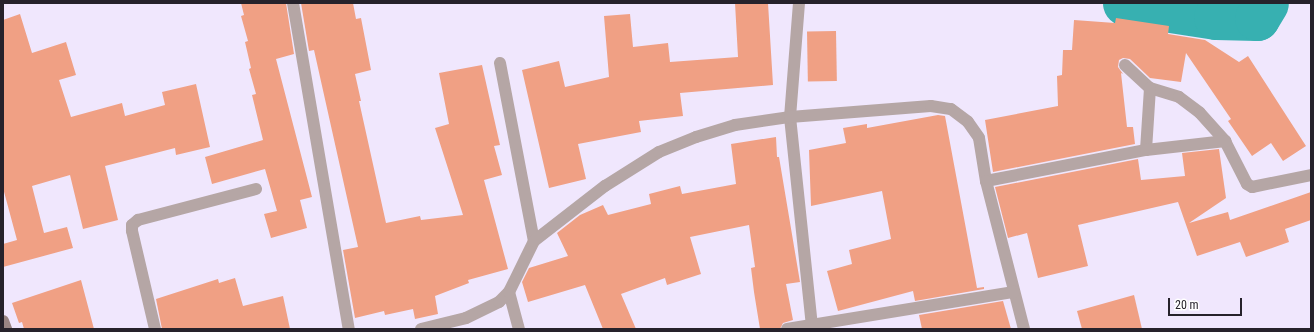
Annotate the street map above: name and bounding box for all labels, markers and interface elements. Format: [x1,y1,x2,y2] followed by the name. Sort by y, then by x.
[1170,290,1244,316] scale bar
[1175,298,1199,312] text: 20 m

